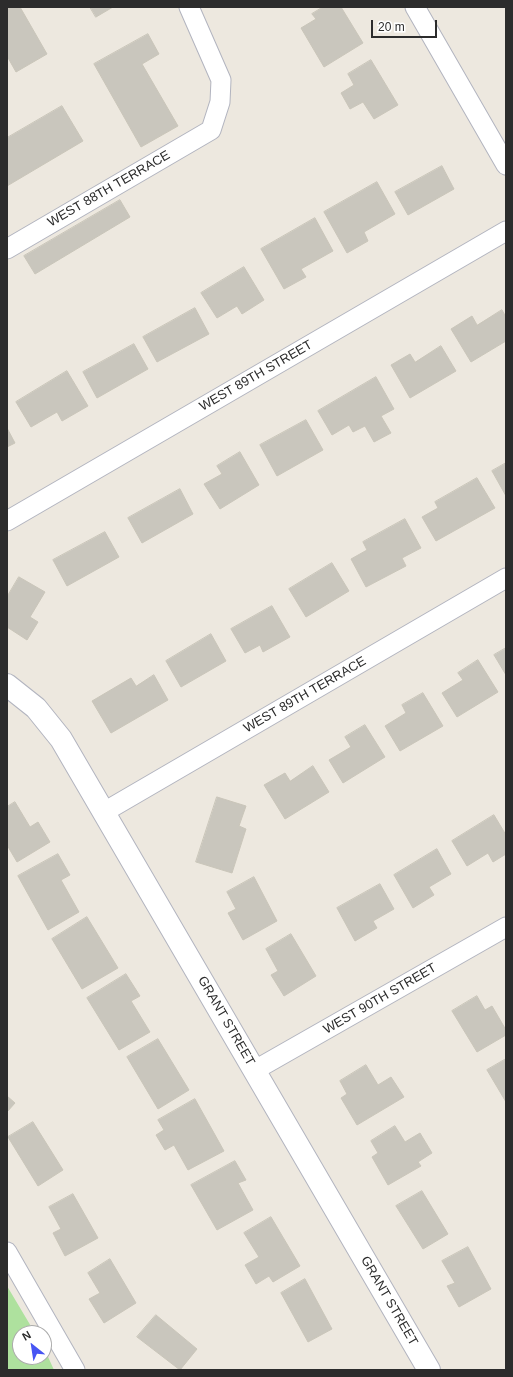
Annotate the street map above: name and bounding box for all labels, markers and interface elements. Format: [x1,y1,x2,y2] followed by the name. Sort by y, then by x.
[373,12,439,38] scale bar
[378,20,405,34] text: 20 m
[45,148,173,230] street label: WEST 88TH TERRACE
[197,337,315,415] street label: WEST 89TH STREET
[241,654,369,736] street label: WEST 89TH TERRACE
[321,960,439,1038] street label: WEST 90TH STREET
[194,974,258,1068] street label: GRANT STREET
[357,1254,421,1348] street label: GRANT STREET
[12,1325,52,1365] north arrow
[20,1328,33,1343] text: N

